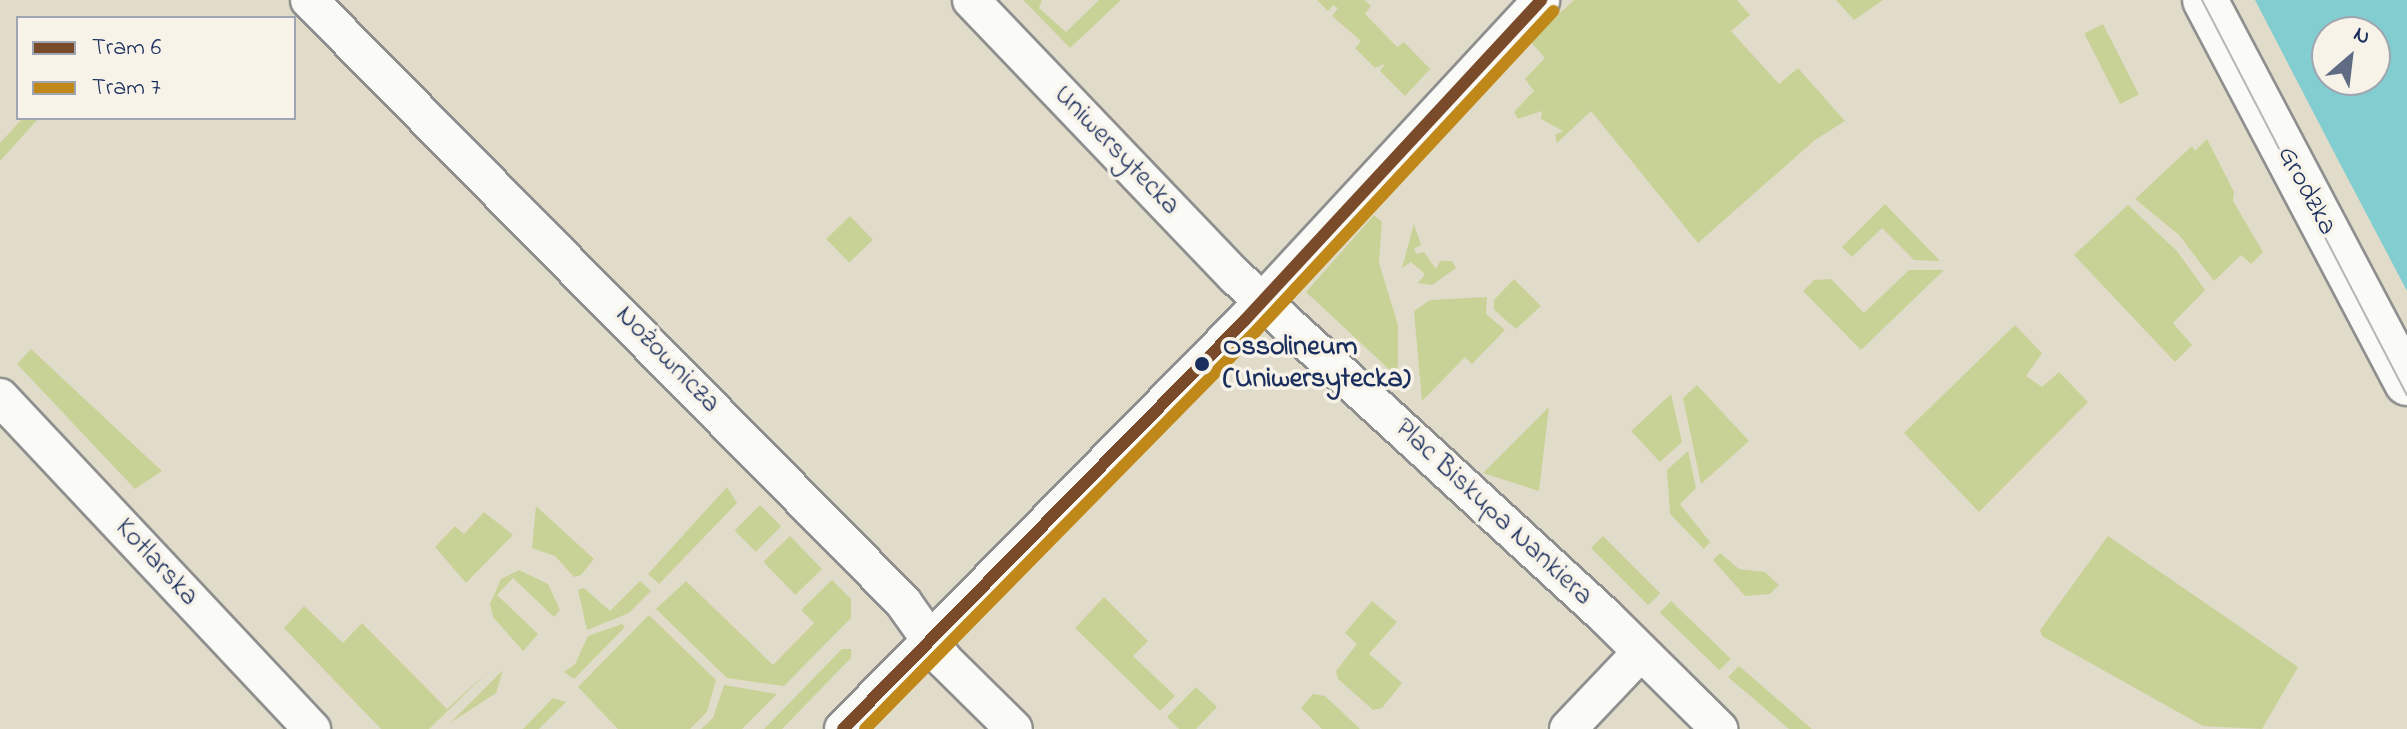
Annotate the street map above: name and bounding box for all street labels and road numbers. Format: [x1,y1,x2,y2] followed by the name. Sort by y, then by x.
[1046,79,1186,223] street label: Uniwersytecka
[2269,141,2343,241] street label: Grodzka
[608,299,726,421] street label: Nożownicza
[1387,412,1599,614] street label: Plac Biskupa Nankiera
[107,512,205,614] street label: Kotlarska

